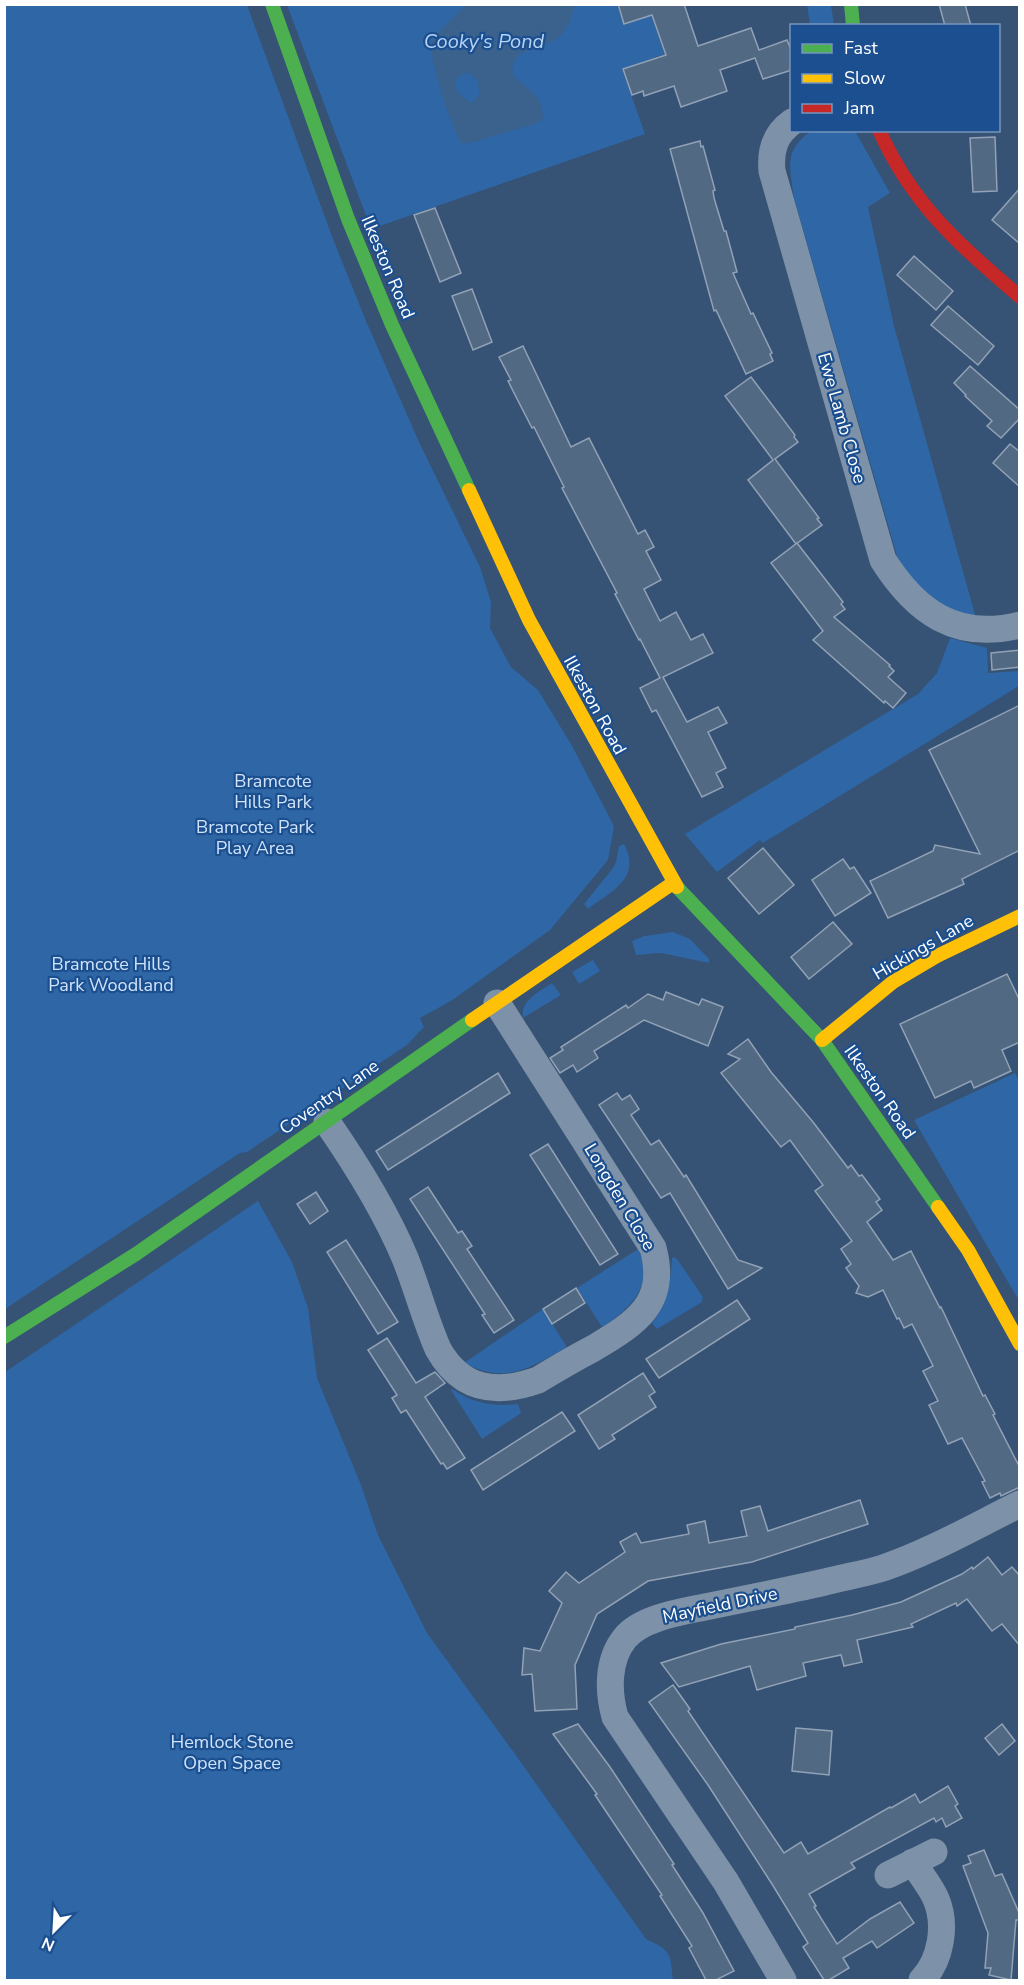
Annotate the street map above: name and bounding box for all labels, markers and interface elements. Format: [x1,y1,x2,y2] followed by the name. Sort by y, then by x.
[790,24,1000,132] legend
[424,28,545,55] water label: Cooky's Pond
[844,36,879,60] text: Fast
[844,66,885,90] text: Slow
[843,96,875,120] text: Jam
[356,212,420,322] street label: Ilkeston Road
[812,350,872,486] street label: Ewe Lamb Close
[558,651,632,759] street label: Ilkeston Road
[234,769,313,814] park label: Bramcote Hills Park
[196,815,315,860] park label: Bramcote Park Play Area
[868,908,978,986] street label: Hickings Lane
[48,952,174,997] park label: Bramcote Hills Park Woodland
[839,1040,921,1144] street label: Ilkeston Road
[274,1054,384,1140] street label: Coventry Lane
[579,1139,661,1255] street label: Longden Close
[660,1581,780,1629] street label: Mayfield Drive
[171,1730,293,1775] park label: Hemlock Stone Open Space
[24,1901,84,1961] north arrow
[38,1931,58,1956] text: N

